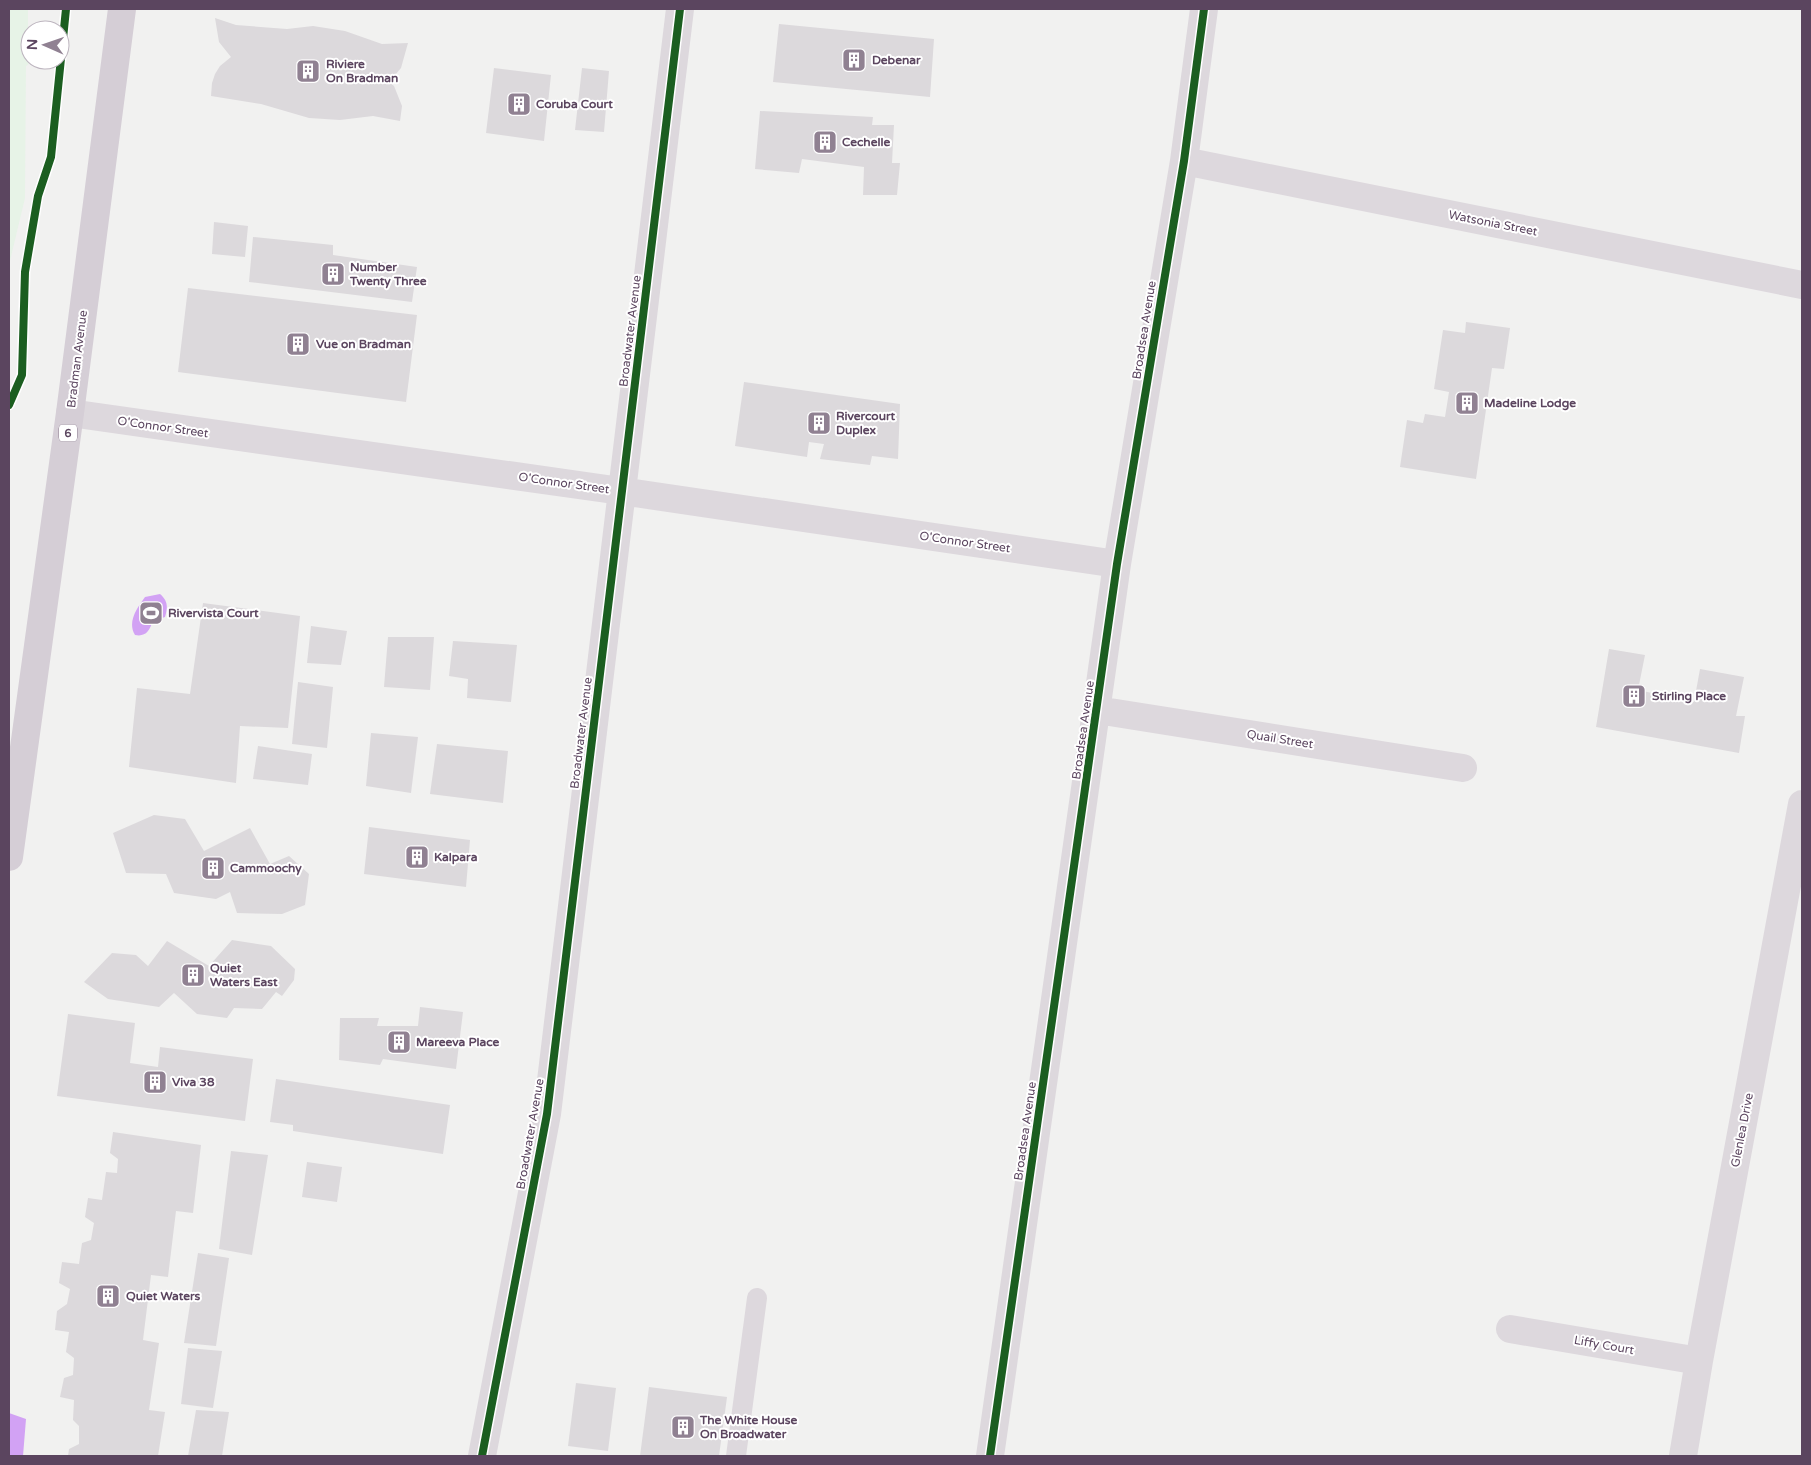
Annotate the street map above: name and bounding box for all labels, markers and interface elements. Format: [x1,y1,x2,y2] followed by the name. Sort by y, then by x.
[20,20,70,70] north arrow
[24,39,41,50] text: N
[841,47,867,73] building icon: Debenar
[872,53,921,67] place label: Debenar
[326,57,398,85] place label: Riviere On Bradman
[295,58,321,84] building icon: Riviere On Bradman
[506,91,532,117] building icon: Coruba Court
[536,97,613,111] place label: Coruba Court
[812,129,838,155] building icon: Cechelle
[842,135,890,149] place label: Cechelle
[1447,208,1539,239] street label: Watsonia Street
[349,260,427,289] place label: Number Twenty Three
[320,261,346,287] building icon: Number Twenty Three
[616,274,644,388] street label: Broadwater Avenue
[1129,280,1159,380] street label: Broadsea Avenue
[64,309,90,409] street label: Bradman Avenue
[285,331,311,357] building icon: Vue on Bradman
[316,337,411,351] place label: Vue on Bradman
[1454,390,1480,416] building icon: Madeline Lodge
[1484,396,1576,411] place label: Madeline Lodge
[836,409,896,438] place label: Rivercourt Duplex
[806,410,832,436] building icon: Rivercourt Duplex
[117,414,210,440] street label: O'Connor Street
[59,424,77,442] road number: 6
[518,470,611,496] street label: O'Connor Street
[919,529,1012,555] street label: O'Connor Street
[138,600,164,626] sports icon: Rivervista Court
[168,606,259,620] place label: Rivervista Court
[567,676,595,790] street label: Broadwater Avenue
[1069,679,1097,780] street label: Broadsea Avenue
[1621,683,1647,709] building icon: Stirling Place
[1652,689,1726,704] place label: Stirling Place
[1246,727,1315,751] street label: Quail Street
[404,844,430,870] building icon: Kalpara
[434,850,478,865] place label: Kalpara
[200,855,226,881] building icon: Cammoochy
[230,861,302,876] place label: Cammoochy
[210,961,278,989] place label: Quiet Waters East
[180,962,206,988] building icon: Quiet Waters East
[386,1029,412,1055] building icon: Mareeva Place
[416,1035,500,1049] place label: Mareeva Place
[142,1069,168,1095] building icon: Viva 38
[172,1075,215,1089] place label: Viva 38
[513,1077,547,1190] street label: Broadwater Avenue
[1011,1080,1039,1181] street label: Broadsea Avenue
[1728,1091,1756,1168] street label: Glenlea Drive
[95,1283,121,1309] building icon: Quiet Waters
[126,1289,201,1303] place label: Quiet Waters
[1573,1333,1636,1357] street label: Liffy Court
[699,1413,798,1441] place label: The White House On Broadwater
[670,1414,696,1440] building icon: The White House On Broadwater

